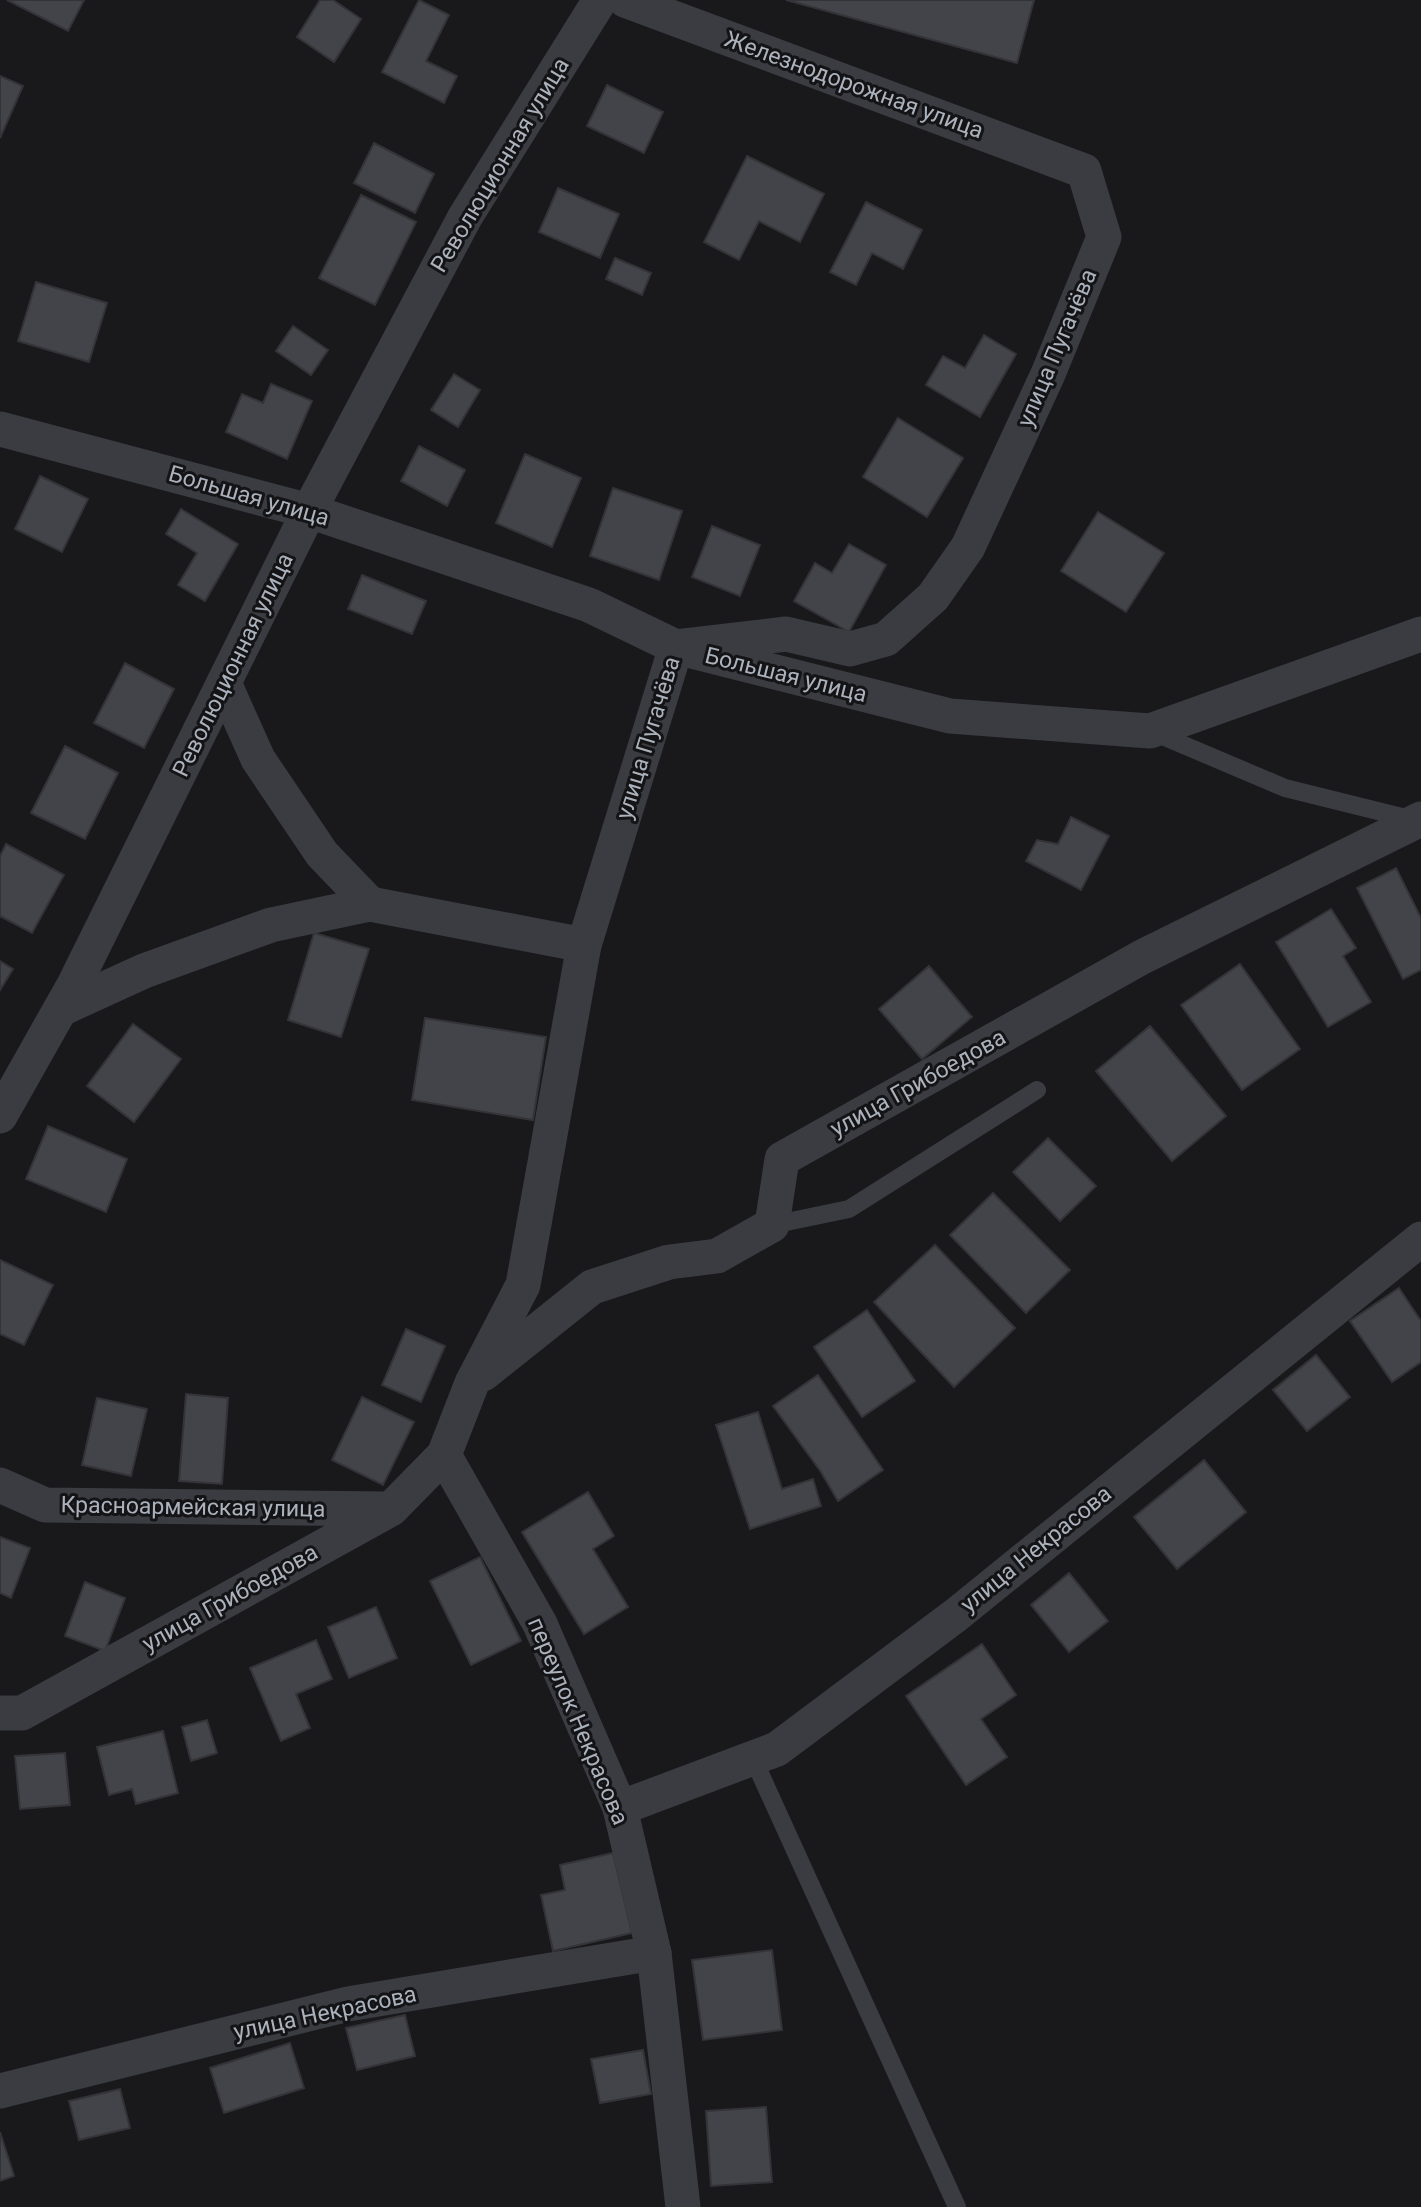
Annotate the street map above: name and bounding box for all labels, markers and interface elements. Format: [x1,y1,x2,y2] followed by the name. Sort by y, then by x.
[721,26,987,144] street label: Железнодорожная улица
[425,53,575,277] street label: Революционная улица
[1012,265,1102,431] street label: улица Пугачёва
[166,460,332,532] street label: Большая улица
[167,549,299,781] street label: Революционная улица
[702,642,870,708] street label: Большая улица
[610,653,686,823] street label: улица Пугачёва
[826,1024,1010,1142] street label: улица Грибоедова
[955,1480,1117,1618] street label: улица Некрасова
[60,1491,326,1523] street label: Красноармейская улица
[138,1539,322,1657] street label: улица Грибоедова
[522,1613,634,1829] street label: переулок Некрасова
[231,1980,419,2046] street label: улица Некрасова

